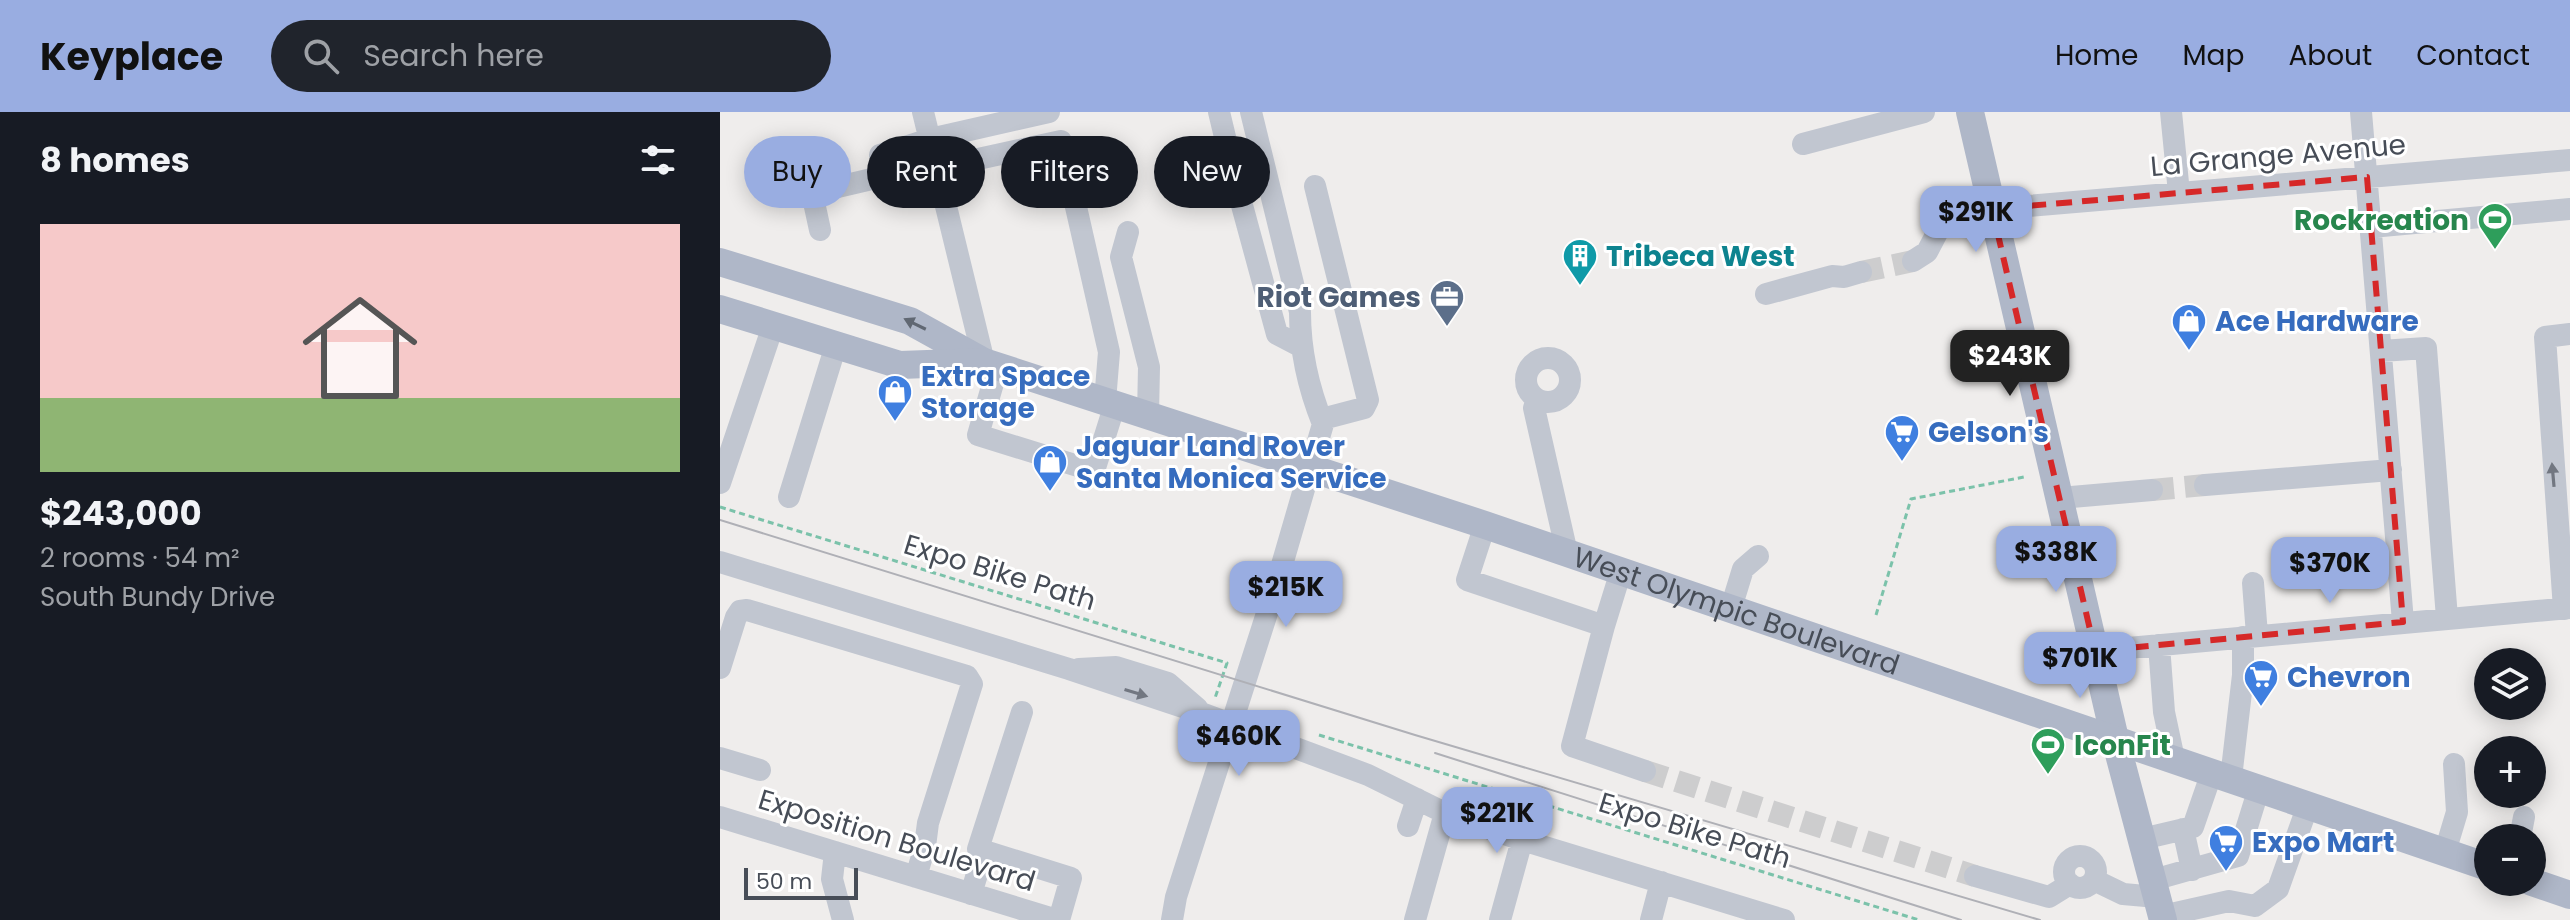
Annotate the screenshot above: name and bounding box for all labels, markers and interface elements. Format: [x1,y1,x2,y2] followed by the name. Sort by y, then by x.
[271,20,831,92] search box
[40,30,223,83] text: Keyplace
[299,34,343,78] icon: search
[363,34,544,77] text: Search here
[2055,36,2138,75] text: Home
[2182,36,2244,75] text: Map
[2288,36,2372,75] text: About
[2416,36,2530,75] text: Contact
[2149,125,2407,186] street label: La Grange Avenue
[40,136,190,184] text: 8 homes
[744,136,851,208] chip: Buy
[867,136,985,208] chip: Rent
[1001,136,1138,208] chip: Filters
[1154,136,1270,208] chip: New
[636,138,680,182] icon: filters
[1920,186,2032,254] pin: $291K
[1938,194,2014,230] text: $291K
[2294,201,2469,240] place label: Rockreation
[2476,201,2514,251] sports icon: Rockreation
[1561,237,1599,287] building icon: Tribeca West
[1606,237,1795,276] place label: Tribeca West
[288,276,432,420] icon: home
[1256,278,1421,317] place label: Riot Games
[1428,278,1466,328] office icon: Riot Games
[2170,302,2208,352] shop icon: Ace Hardware
[2215,302,2419,341] place label: Ace Hardware
[904,317,927,331] one-way arrow
[1954,330,2066,398] pin: $243K
[1968,338,2052,374] text: $243K
[921,357,1090,428] place label: Extra Space Storage
[876,373,914,423] shop icon: Extra Space Storage
[1883,413,1921,463] supermarket icon: Gelson's
[1928,413,2049,452] place label: Gelson's
[1076,427,1386,498] place label: Jaguar Land Rover Santa Monica Service
[1031,443,1069,493] shop icon: Jaguar Land Rover Santa Monica Service
[2546,462,2559,487] one-way arrow
[40,489,202,537] text: $243,000
[899,525,1101,620] street label: Expo Bike Path
[2000,526,2112,594] pin: $338K
[2014,534,2098,570] text: $338K
[2274,537,2386,605] pin: $370K
[1568,538,1904,685] street label: West Olympic Boulevard
[40,540,240,576] text: 2 rooms · 54 m²
[2289,545,2371,581] text: $370K
[1230,561,1342,629] pin: $215K
[1248,569,1324,605] text: $215K
[40,579,275,615] text: South Bundy Drive
[2024,632,2136,700] pin: $701K
[2042,640,2118,676] text: $701K
[2474,648,2546,896] map controls
[2474,648,2546,720] button: layers
[2242,658,2280,708] supermarket icon: Chevron
[2287,658,2411,697] place label: Chevron
[1125,687,1149,700] one-way arrow
[1183,710,1295,778] pin: $460K
[1196,718,1282,754] text: $460K
[2029,726,2067,776] sports icon: IconFit
[2074,726,2171,765] place label: IconFit
[2474,736,2546,808] button: +
[754,780,1040,901] street label: Exposition Boulevard
[1594,783,1796,878] street label: Expo Bike Path
[1441,787,1553,855] pin: $221K
[1460,795,1534,831] text: $221K
[2207,823,2245,873] supermarket icon: Expo Mart
[2252,823,2394,862] place label: Expo Mart
[2474,824,2546,896] button: −
[744,864,858,900] scale bar
[756,866,812,897] text: 50 m

